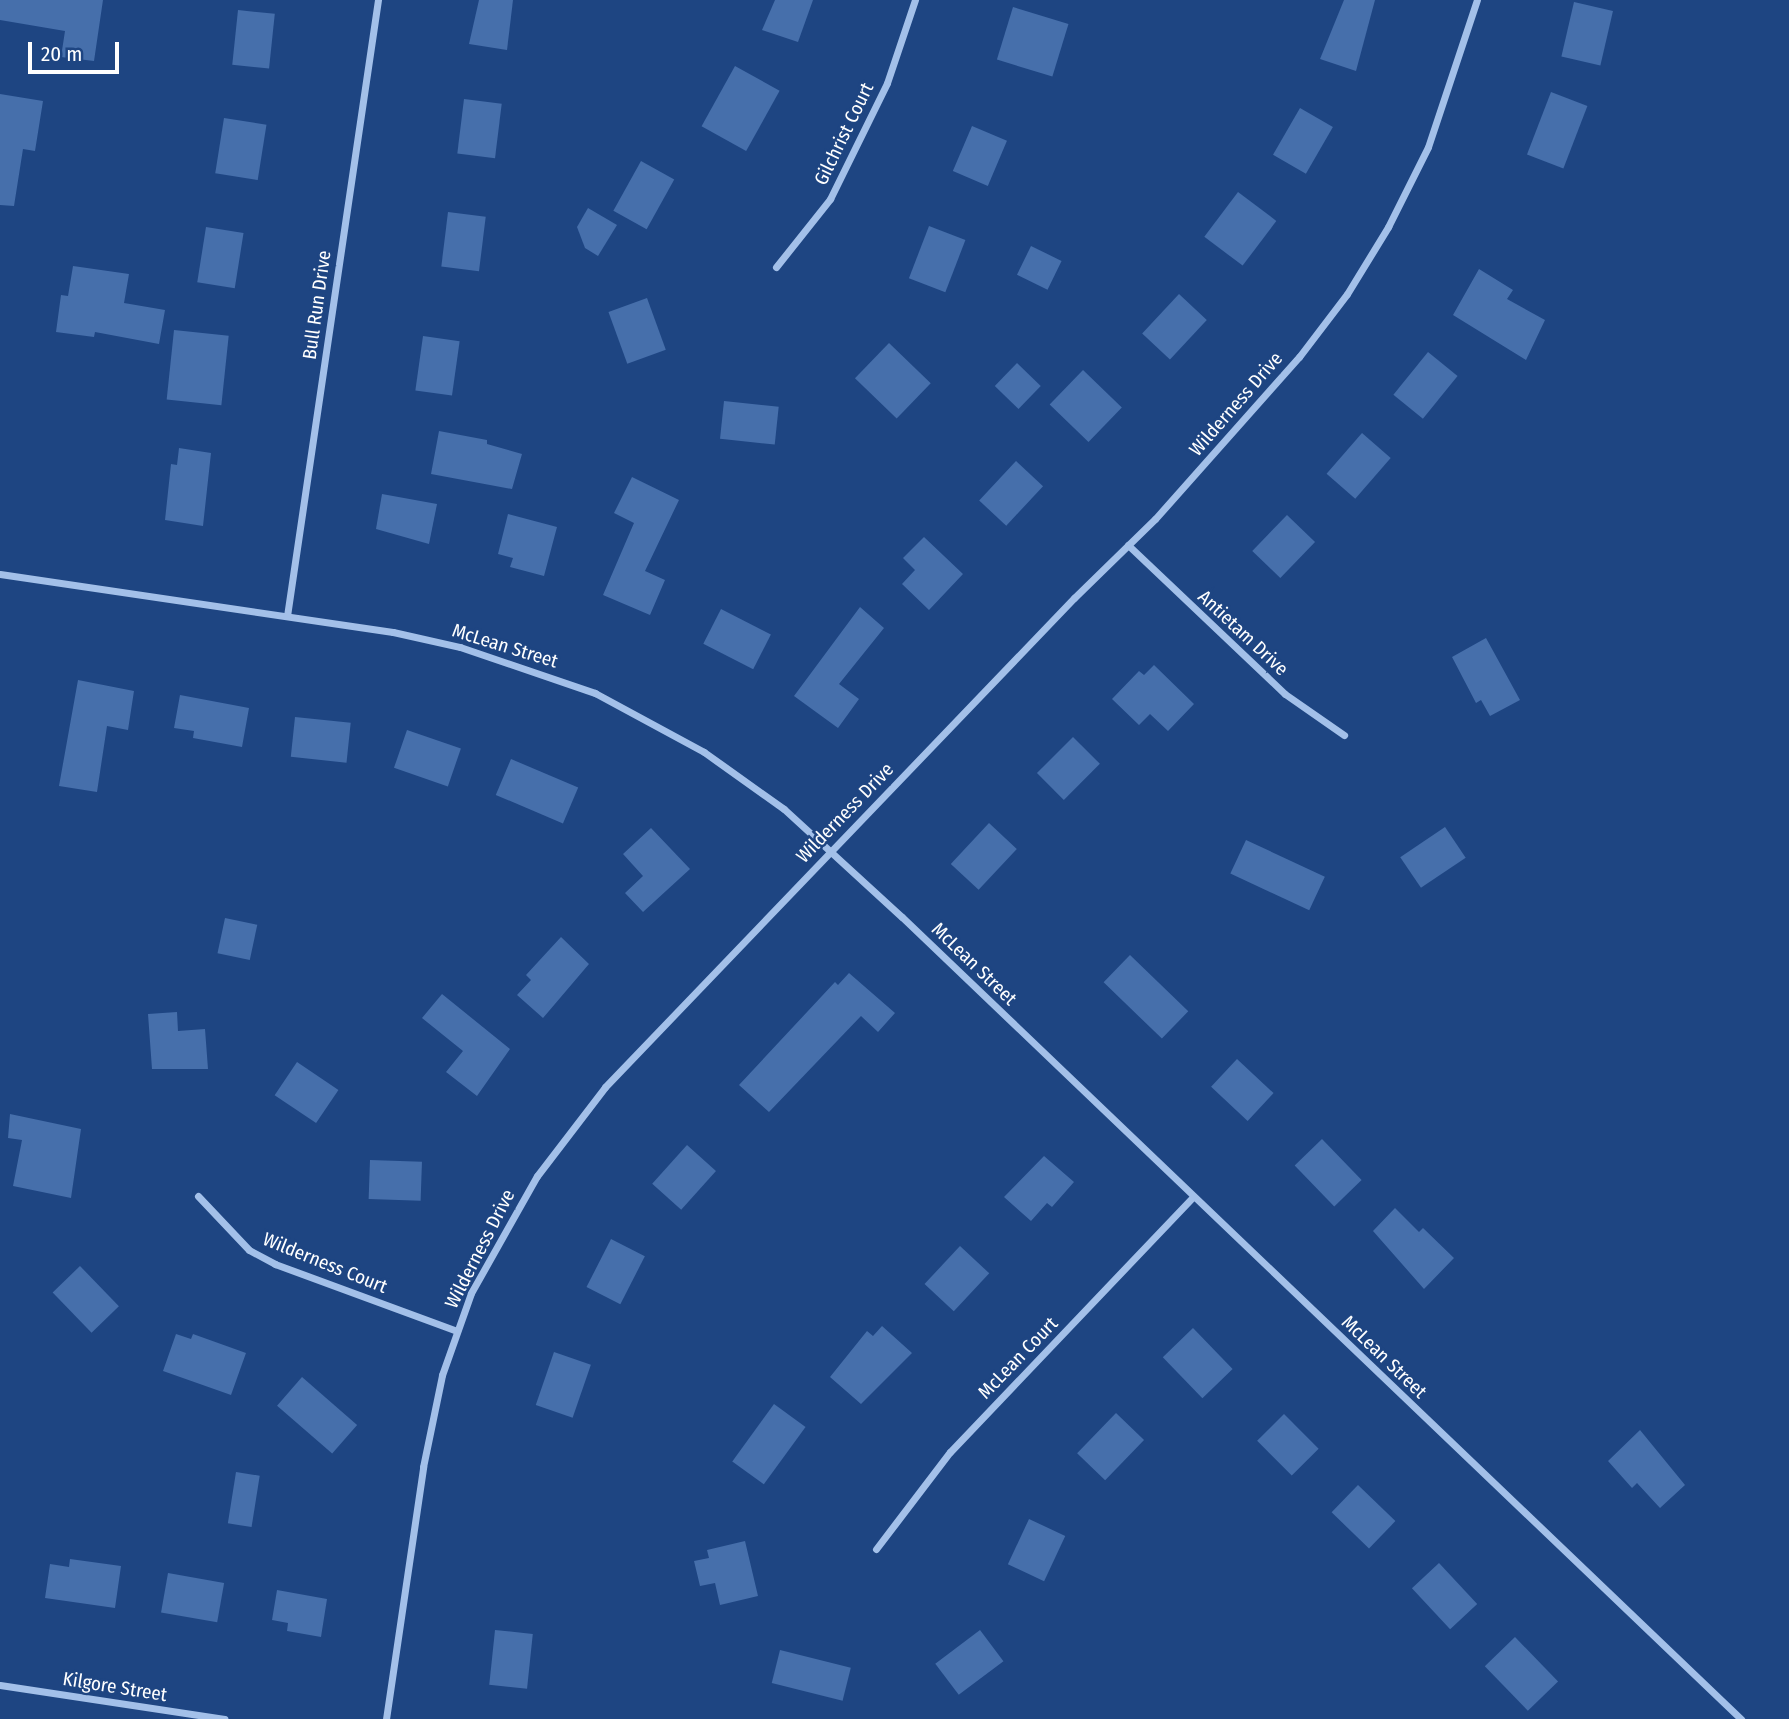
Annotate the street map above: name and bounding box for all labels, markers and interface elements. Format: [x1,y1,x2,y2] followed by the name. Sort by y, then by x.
[32,28,122,72] scale bar
[41,41,82,67] text: 20 m
[809,79,879,189] street label: Gilchrist Court
[298,249,336,361] street label: Bull Run Drive
[1185,347,1287,461] street label: Wilderness Drive
[1193,585,1293,681] street label: Antietam Drive
[449,619,561,673] street label: McLean Street
[792,758,898,868] street label: Wilderness Drive
[927,918,1021,1010] street label: McLean Street
[440,1186,520,1312] street label: Wilderness Drive
[259,1228,391,1298] street label: Wilderness Court
[1337,1311,1431,1403] street label: McLean Street
[973,1312,1063,1404] street label: McLean Court
[61,1668,169,1706] street label: Kilgore Street

